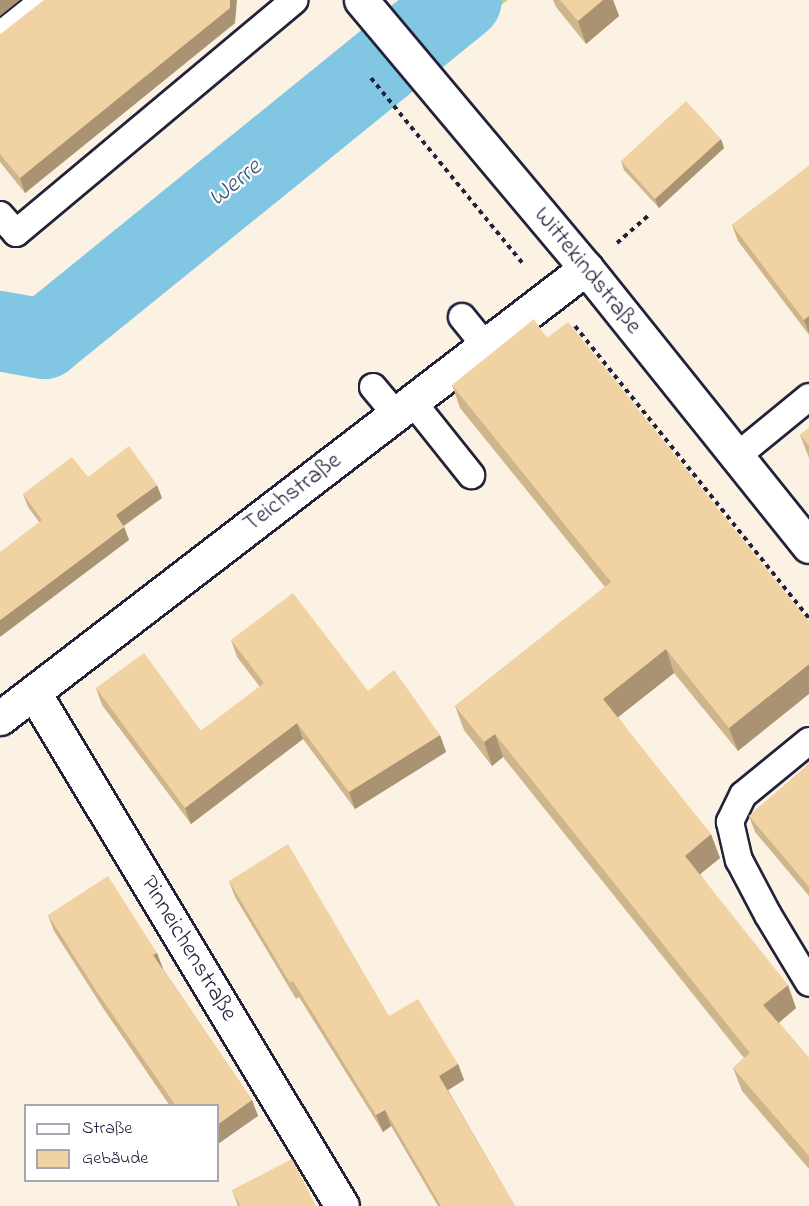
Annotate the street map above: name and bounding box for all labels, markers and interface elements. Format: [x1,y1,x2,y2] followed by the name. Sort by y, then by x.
[203,153,269,215] water label: Werre
[527,202,647,340] street label: Wittekindstraße
[238,447,348,539] street label: Teichstraße
[133,871,243,1027] street label: Pinneichenstraße
[24,1104,219,1182] legend
[82,1116,132,1142] text: Straße
[82,1146,148,1172] text: Gebäude

